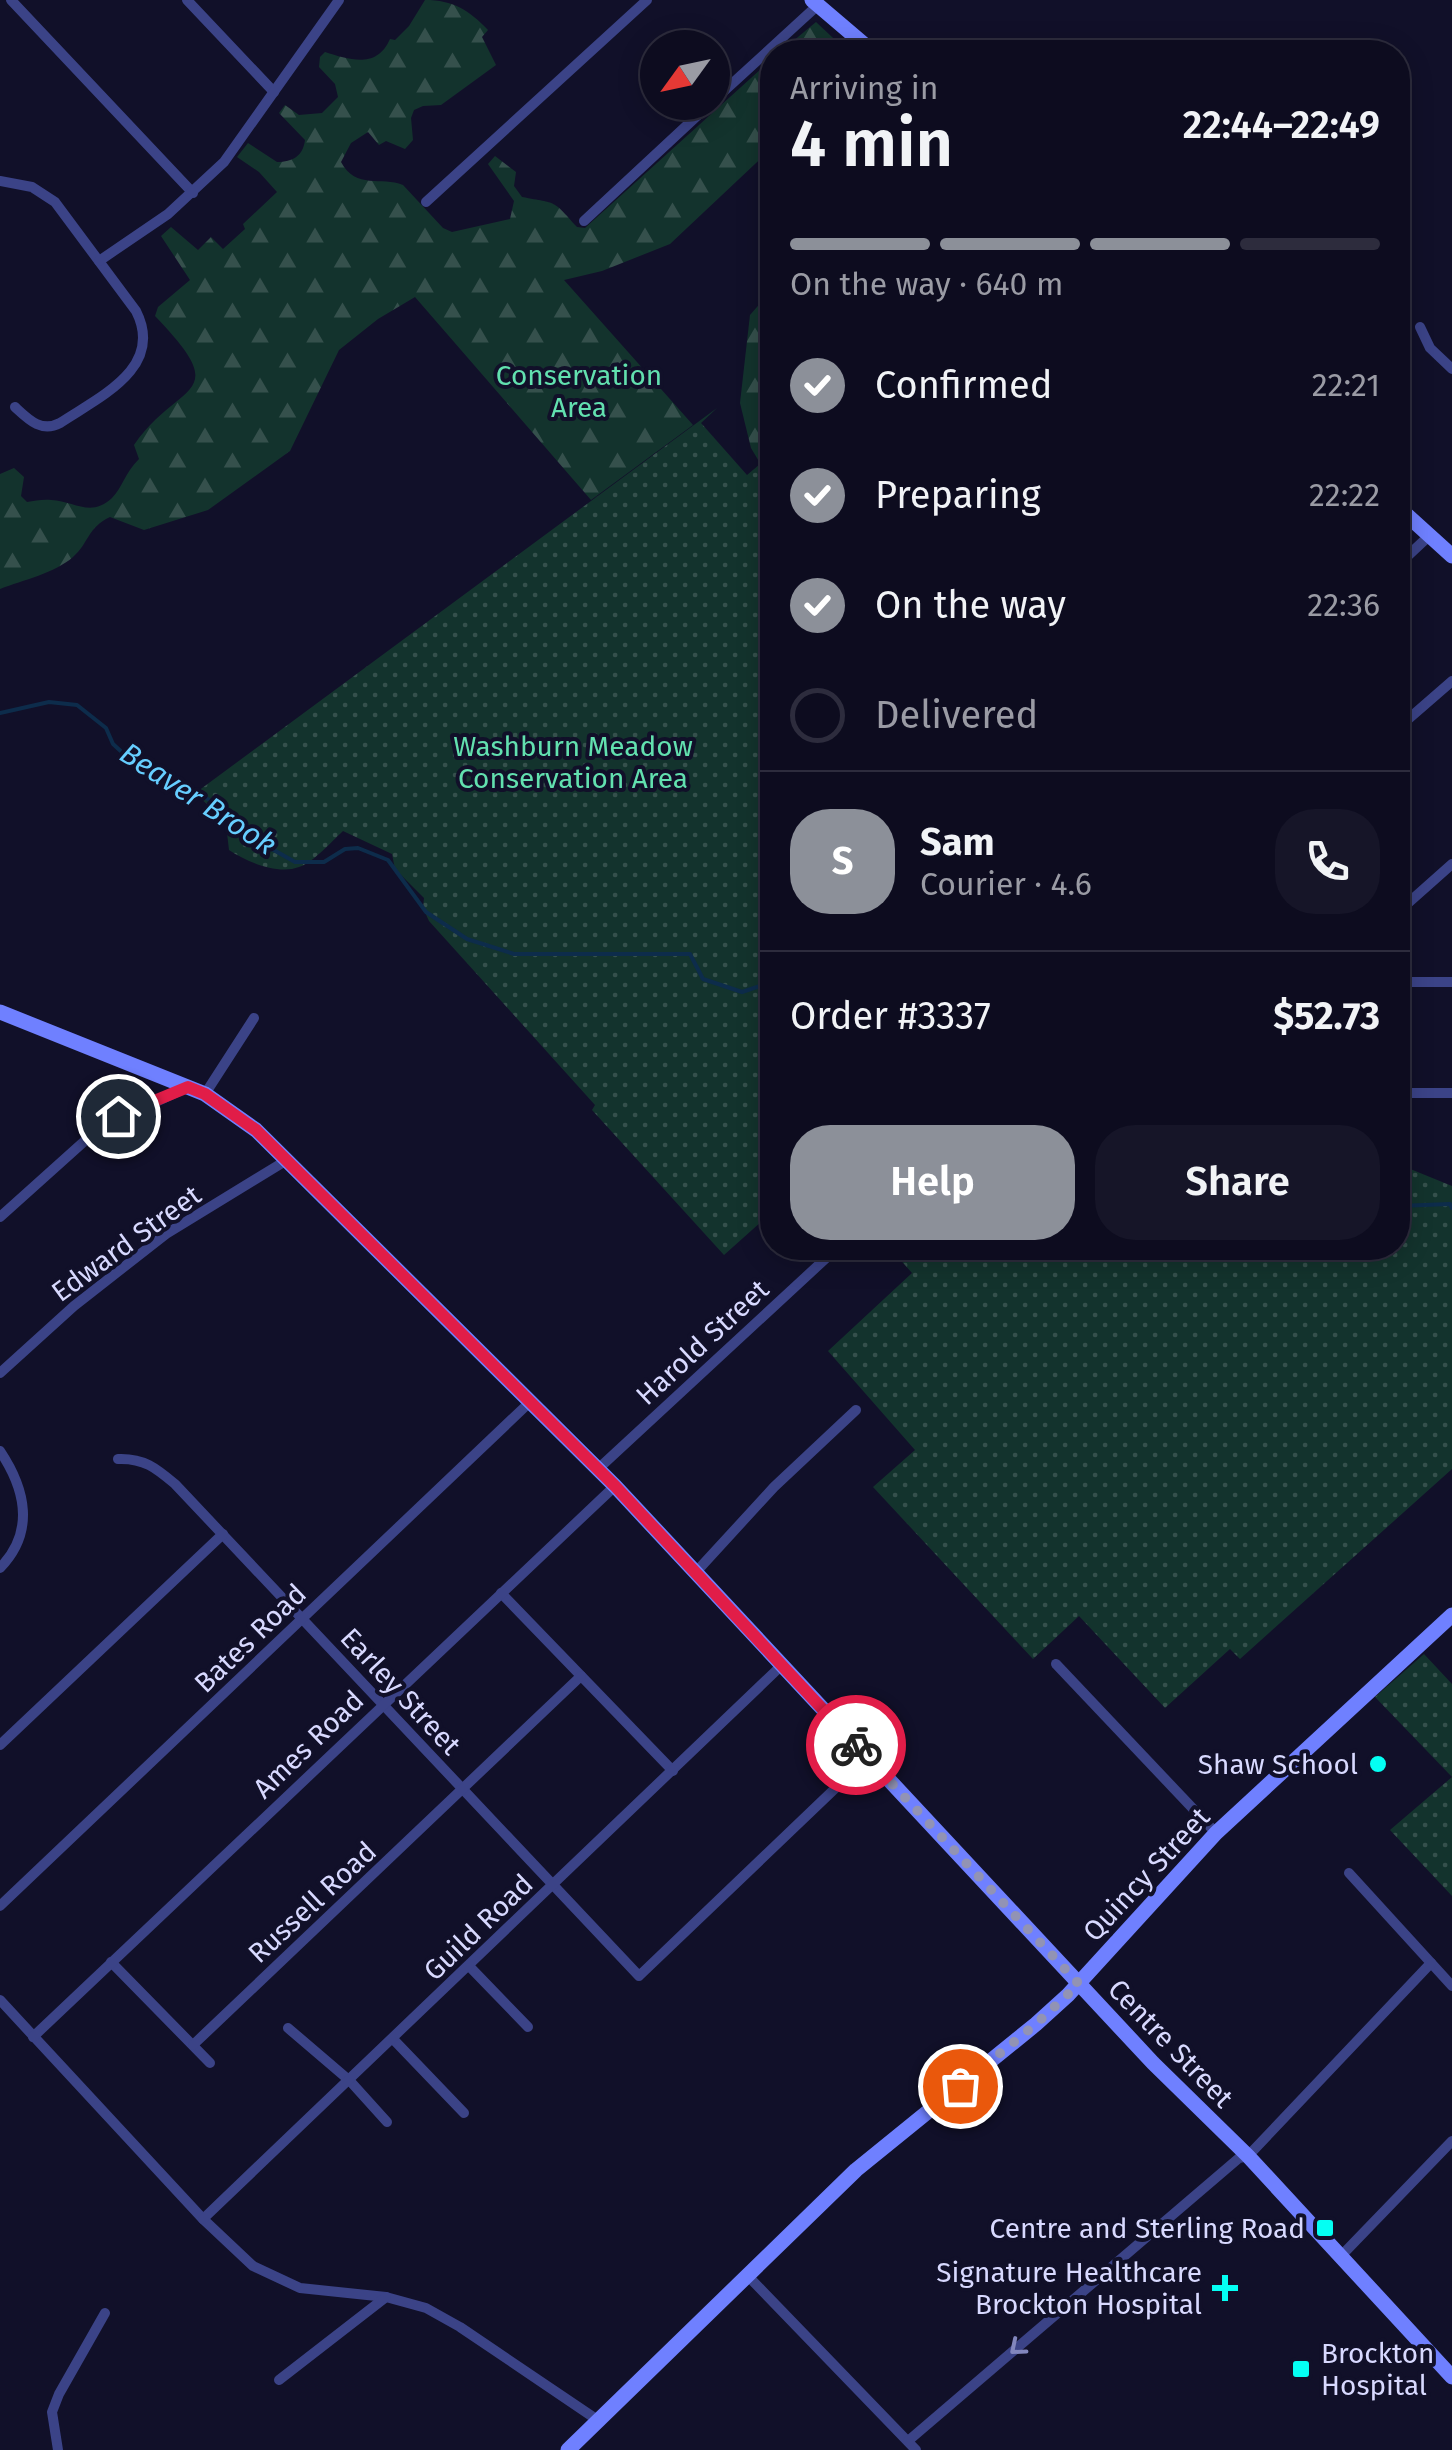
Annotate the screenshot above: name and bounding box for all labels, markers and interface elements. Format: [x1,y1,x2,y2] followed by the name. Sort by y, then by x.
[640,30,730,120] north arrow
[640,30,730,120] map controls
[790,69,938,107] text: Arriving in
[1183,102,1380,148] text: 22:44–22:49
[790,105,953,183] text: 4 min
[790,265,1063,303] text: On the way · 640 m
[790,358,845,413] icon: check
[496,359,662,424] park label: Conservation Area
[875,362,1053,408] text: Confirmed
[1312,366,1380,404] text: 22:21
[790,468,845,523] icon: check
[875,472,1041,518] text: Preparing
[1309,476,1380,514] text: 22:22
[790,578,845,633] icon: check
[875,582,1066,628] text: On the way
[1307,586,1380,624] text: 22:36
[875,692,1038,738] text: Delivered
[453,730,693,795] park label: Washburn Meadow Conservation Area
[113,735,283,863] water label: Beaver Brook
[1275,809,1380,914] button: phone
[920,819,995,865] text: Sam
[832,838,853,884] text: S
[920,865,1092,903] text: Courier · 4.6
[790,993,991,1039] text: Order #3337
[1273,993,1380,1039] text: $52.73
[76,1074,161,1159] pin
[91,1089,146,1144] icon: home
[790,1125,1075,1240] button: Help
[1095,1125,1380,1240] button: Share
[45,1178,208,1309] street label: Edward Street
[629,1272,776,1412] street label: Harold Street
[188,1577,313,1700] street label: Bates Road
[334,1621,468,1762] street label: Earley Street
[246,1684,370,1805] street label: Ames Road
[806,1695,906,1795] courier
[829,1718,884,1773] icon: bike
[1198,1748,1358,1781] place label: Shaw School
[1367,1753,1389,1775] marker: Shaw School
[1076,1800,1217,1948] street label: Quincy Street
[242,1835,383,1970] street label: Russell Road
[417,1867,540,1987] street label: Guild Road
[1101,1972,1241,2115] street label: Centre Street
[918,2044,1003,2129] pin
[933,2059,988,2114] icon: bag
[990,2212,1305,2245] place label: Centre and Sterling Road
[1314,2217,1336,2239] marker: Centre and Sterling Road
[936,2256,1202,2321] place label: Signature Healthcare Brockton Hospital
[1212,2275,1238,2301] marker: Signature Healthcare Brockton Hospital
[1011,2336,1029,2354] one-way arrow
[1321,2337,1435,2402] place label: Brockton Hospital
[1290,2358,1312,2380] marker: Brockton Hospital

